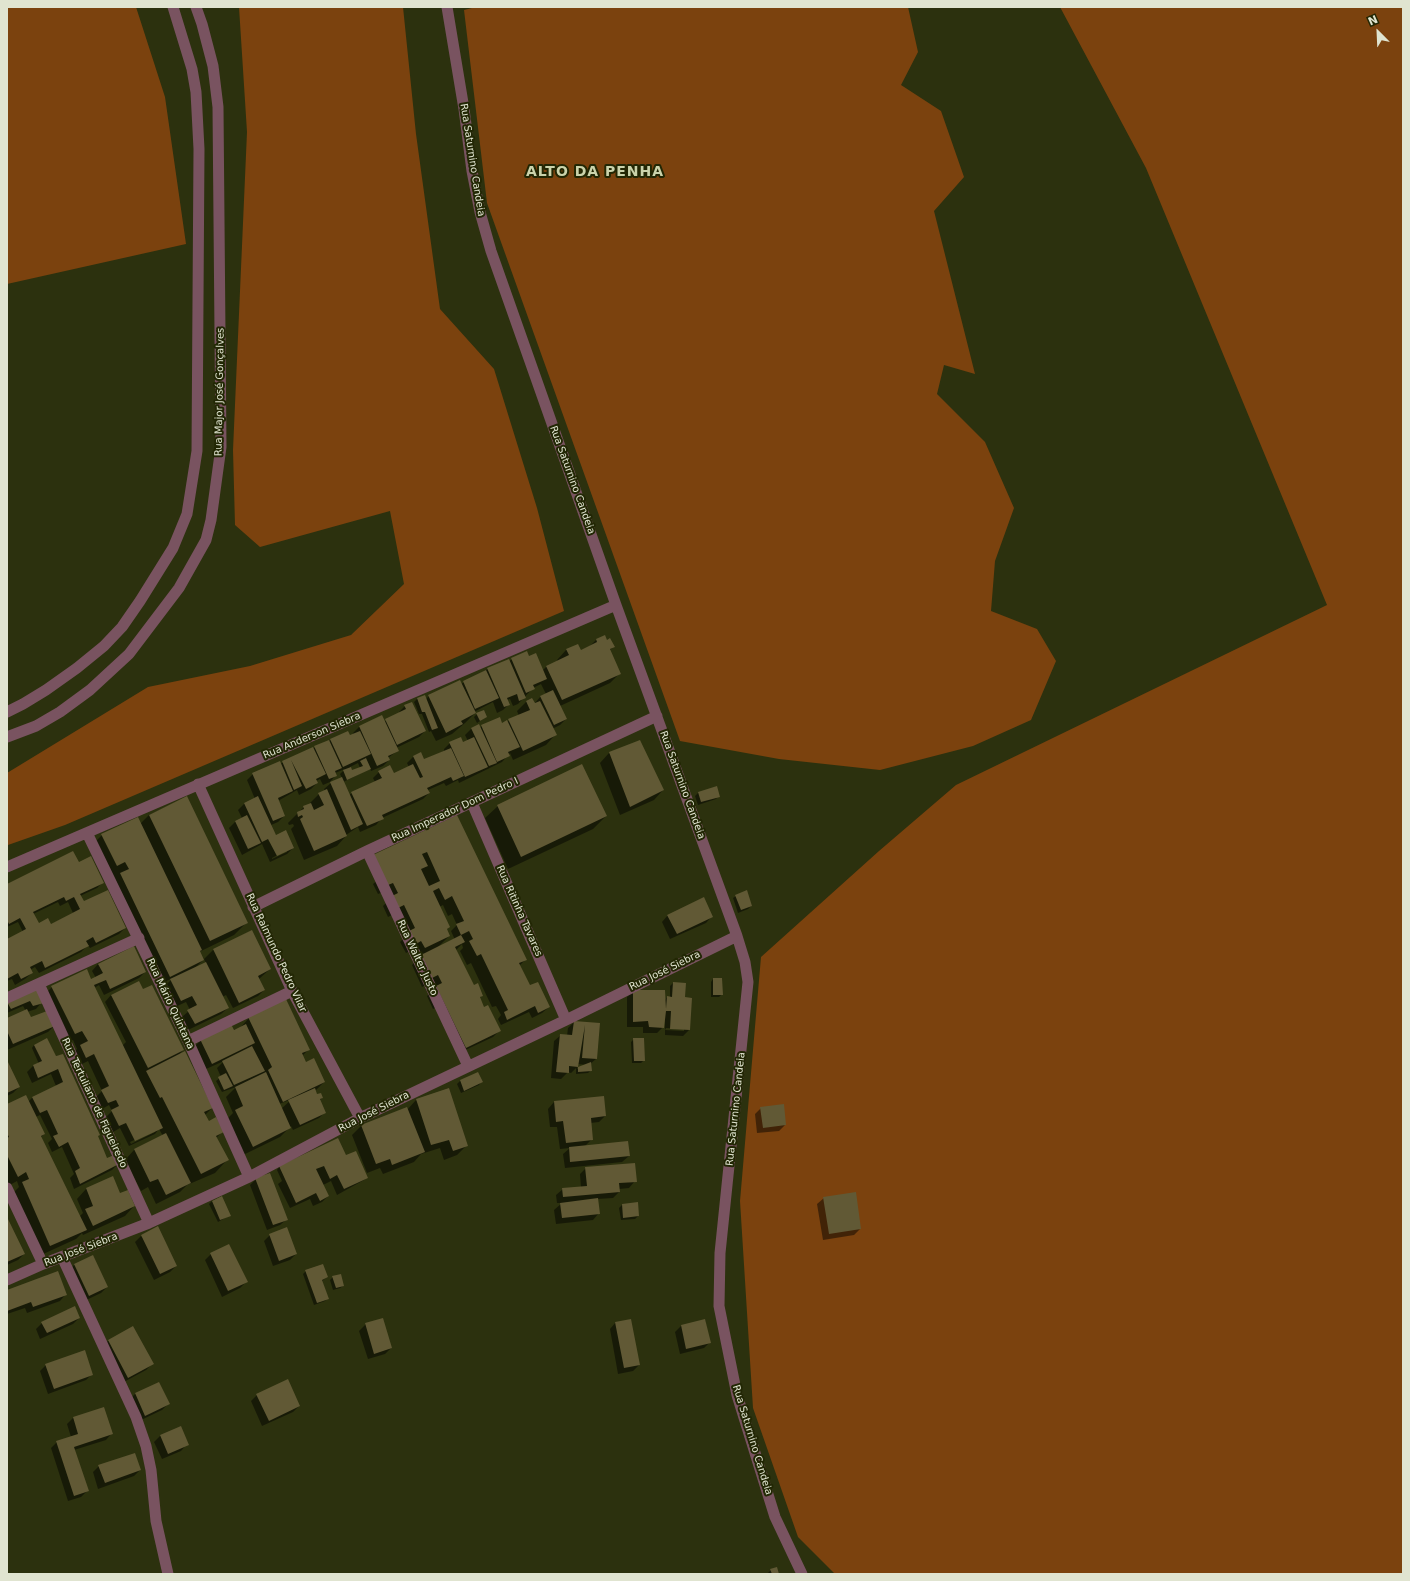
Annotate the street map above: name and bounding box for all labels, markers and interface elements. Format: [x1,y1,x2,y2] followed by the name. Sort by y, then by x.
[1358,12,1398,52] north arrow
[1366,13,1380,28] text: N
[457,103,487,217] street label: Rua Saturnino Candeia
[526,164,664,180] district label: ALTO DA PENHA
[213,328,227,456] street label: Rua Major José Gonçalves
[547,424,597,536] street label: Rua Saturnino Candeia
[261,710,363,762] street label: Rua Anderson Siebra
[657,729,707,841] street label: Rua Saturnino Candeia
[390,775,520,845] street label: Rua Imperador Dom Pedro I
[494,864,544,958] street label: Rua Ritinha Tavares
[243,892,309,1014] street label: Rua Raimundo Pedro Vilar
[394,918,440,998] street label: Rua Walter Justo
[627,949,703,993] street label: Rua José Siebra
[144,957,196,1051] street label: Rua Mário Quintana
[59,1036,129,1170] street label: Rua Tertuliano de Figueiredo
[724,1051,748,1167] street label: Rua Saturnino Candeia
[337,1089,411,1135] street label: Rua José Siebra
[43,1230,119,1270] street label: Rua José Siebra
[730,1384,774,1496] street label: Rua Saturnino Candeia

